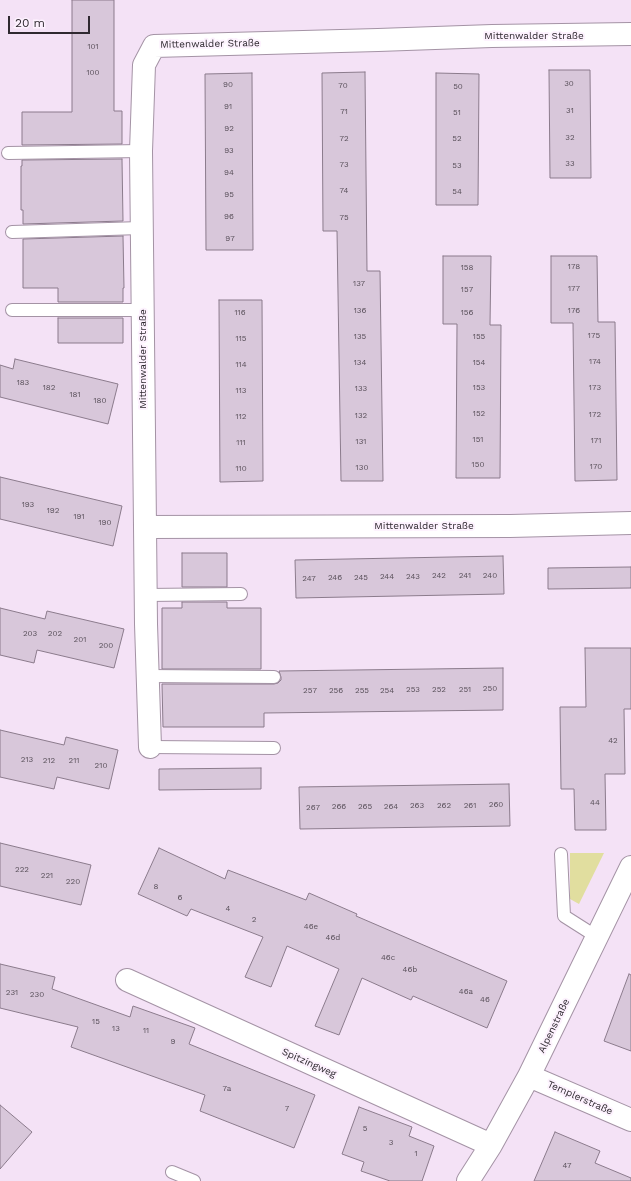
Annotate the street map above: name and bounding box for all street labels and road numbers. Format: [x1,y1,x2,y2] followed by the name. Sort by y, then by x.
[484,30,584,42] street label: Mittenwalder Straße
[160,37,260,51] street label: Mittenwalder Straße
[137,309,149,409] street label: Mittenwalder Straße
[374,520,474,532] street label: Mittenwalder Straße
[536,997,572,1055] street label: Alpenstraße
[280,1046,338,1080] street label: Spitzingweg
[545,1078,615,1118] street label: Templerstraße

